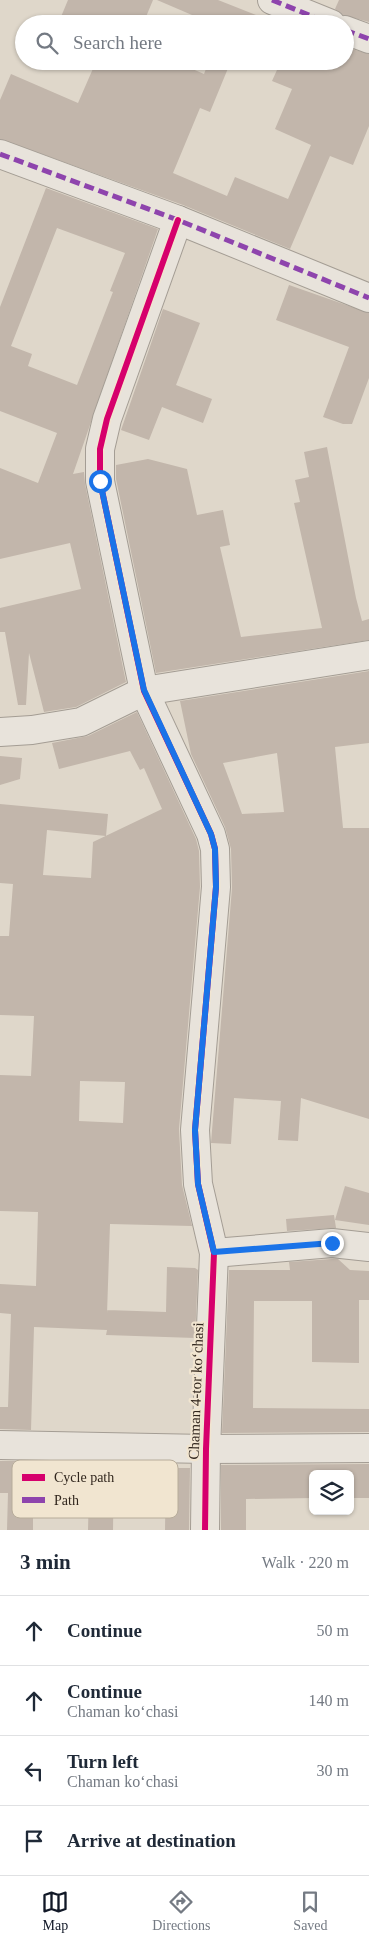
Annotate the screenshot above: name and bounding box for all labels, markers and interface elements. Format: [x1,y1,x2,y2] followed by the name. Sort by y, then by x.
[15,15,354,70] search box
[33,29,61,57] icon: search
[73,32,162,53] text: Search here
[89,470,112,493] route start
[321,1232,344,1255] route end
[186,1322,206,1460] street label: Chaman 4-tor koʻchasi
[12,1460,178,1518] legend
[54,1470,114,1485] text: Cycle path
[309,1470,354,1515] map controls
[309,1470,354,1515] button: layers
[54,1493,79,1508] text: Path
[20,1550,71,1574] text: 3 min
[262,1554,349,1571] text: Walk · 220 m
[20,1617,48,1645] icon: ahead
[67,1620,142,1641] text: Continue
[317,1622,349,1639] text: 50 m
[67,1681,142,1702] text: Continue
[20,1687,48,1715] icon: ahead
[309,1692,349,1709] text: 140 m
[67,1703,179,1720] text: Chaman koʻchasi
[67,1751,139,1772] text: Turn left
[20,1757,48,1785] icon: left
[317,1762,349,1779] text: 30 m
[67,1773,179,1790] text: Chaman koʻchasi
[20,1827,48,1855] icon: arrive
[67,1830,236,1851] text: Arrive at destination
[41,1888,69,1934] tab: Map
[152,1888,211,1934] tab: Directions
[293,1888,328,1934] tab: Saved

